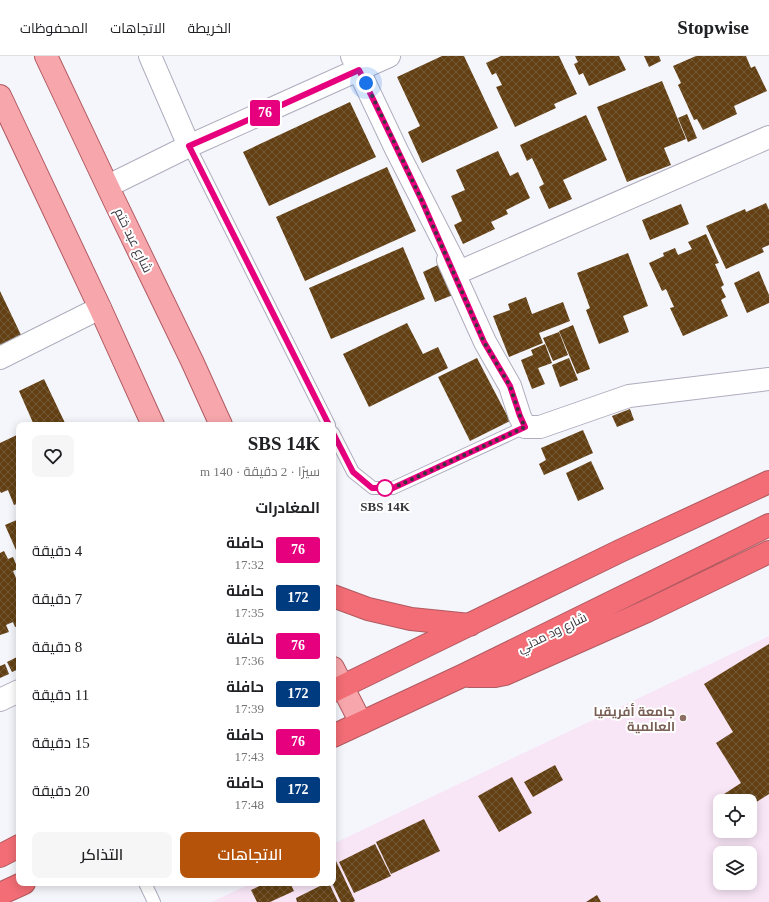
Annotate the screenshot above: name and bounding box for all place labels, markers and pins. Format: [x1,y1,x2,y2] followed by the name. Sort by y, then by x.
[376,479,394,497] marker: SBS 14K
[360,499,411,514] place label: SBS 14K
[594,703,675,734] place label: جامعة أفريقيا العالمية
[678,713,688,723] marker: جامعة أفريقيا العالمية

